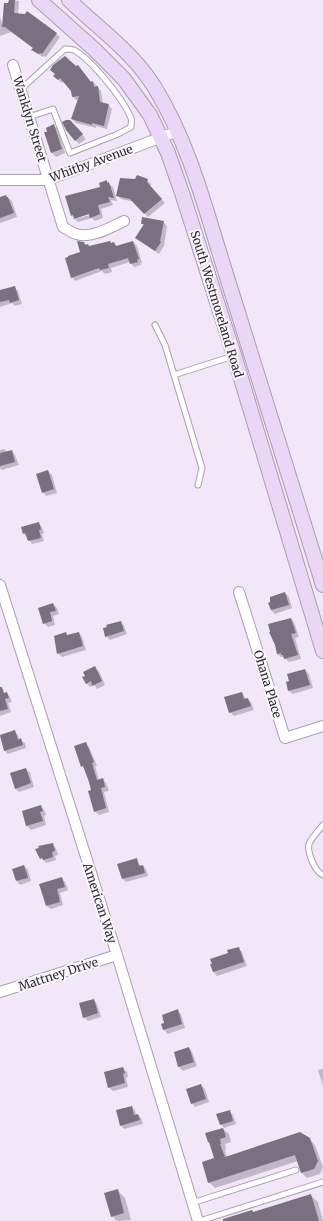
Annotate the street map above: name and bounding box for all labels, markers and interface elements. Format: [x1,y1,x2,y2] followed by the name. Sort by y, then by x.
[10,73,50,164] street label: Wanklyn Street
[46,141,135,185] street label: Whitby Avenue
[187,229,247,379] street label: South Westmoreland Road
[251,648,285,720] street label: Ohana Place
[80,860,120,945] street label: American Way
[16,954,100,994] street label: Mattney Drive

